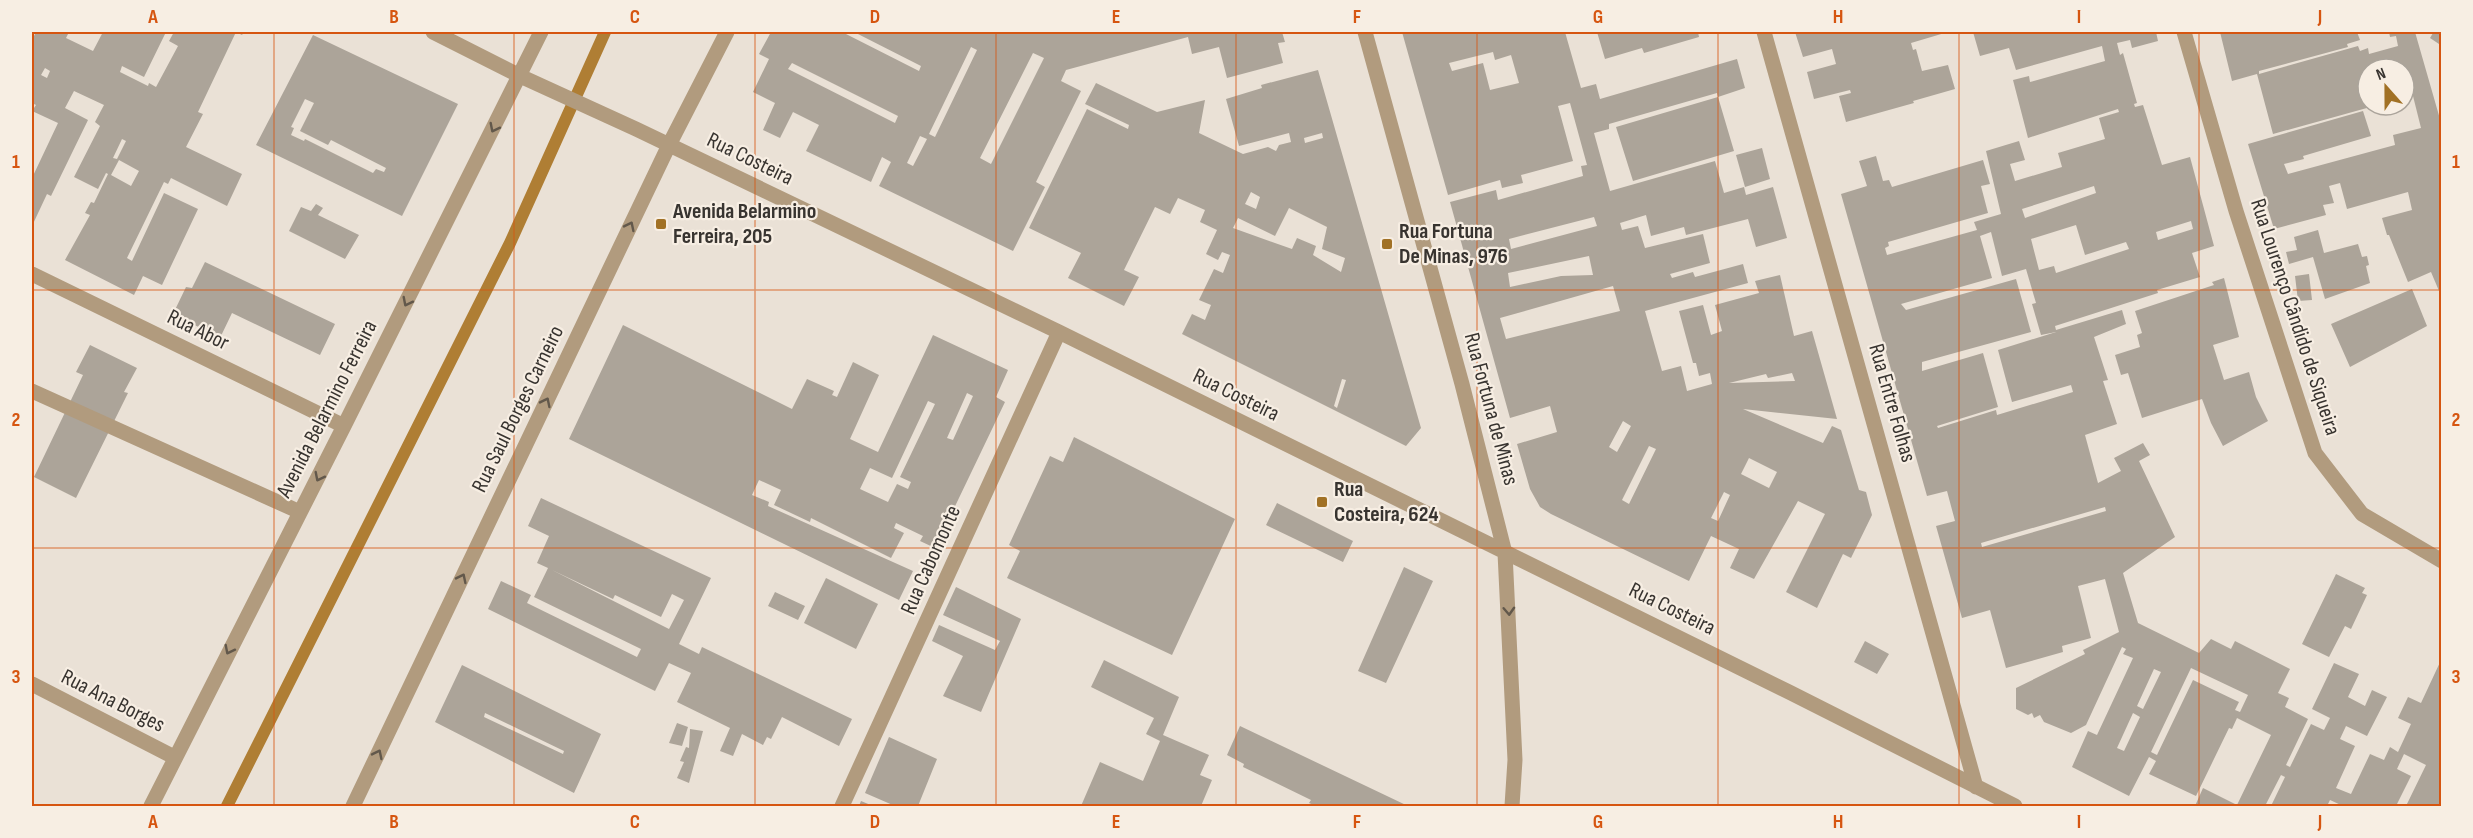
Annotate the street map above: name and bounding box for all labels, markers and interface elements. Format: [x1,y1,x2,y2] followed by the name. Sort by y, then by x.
[147,5,158,29] text: A
[389,5,399,29] text: B
[630,5,640,29] text: C
[870,5,880,29] text: D
[1112,5,1120,29] text: E
[1353,5,1361,29] text: F
[1593,5,1603,29] text: G
[1833,5,1843,29] text: H
[2077,5,2081,29] text: I
[2317,5,2322,29] text: J
[2356,57,2416,117] north arrow
[2374,64,2389,85] text: N
[490,122,501,133] one-way arrow
[702,127,798,191] street label: Rua Costeira
[12,150,20,174] text: 1
[2452,150,2460,174] text: 1
[2244,195,2346,439] street label: Rua Lourenço Cândido de Siqueira
[672,198,816,250] place label: Avenida Belarmino Ferreira, 205
[654,217,668,231] marker: Avenida Belarmino Ferreira, 205
[1399,218,1508,270] place label: Rua Fortuna De Minas, 976
[623,221,635,232] one-way arrow
[1380,237,1394,251] marker: Rua Fortuna De Minas, 976
[402,296,414,307] one-way arrow
[163,303,233,357] street label: Rua Abor
[270,316,383,503] street label: Avenida Belarmino Ferreira
[466,321,570,497] street label: Rua Saul Borges Carneiro
[1458,330,1524,488] street label: Rua Fortuna de Minas
[1862,341,1922,465] street label: Rua Entre Folhas
[1188,363,1284,427] street label: Rua Costeira
[539,397,551,408] one-way arrow
[12,408,20,432] text: 2
[2452,408,2460,432] text: 2
[314,470,326,481] one-way arrow
[1334,476,1439,528] place label: Rua Costeira, 624
[1315,495,1329,509] marker: Rua Costeira, 624
[895,501,967,619] street label: Rua Cabomonte
[455,573,467,584] one-way arrow
[1624,577,1720,641] street label: Rua Costeira
[1502,607,1515,616] one-way arrow
[225,643,236,654] one-way arrow
[57,663,169,739] street label: Rua Ana Borges
[12,665,21,689] text: 3
[2452,665,2461,689] text: 3
[371,749,383,760] one-way arrow
[147,810,158,834] text: A
[389,810,399,834] text: B
[630,810,640,834] text: C
[870,810,880,834] text: D
[1112,810,1120,834] text: E
[1353,810,1361,834] text: F
[1593,810,1603,834] text: G
[1833,810,1843,834] text: H
[2077,810,2081,834] text: I
[2317,810,2322,834] text: J

